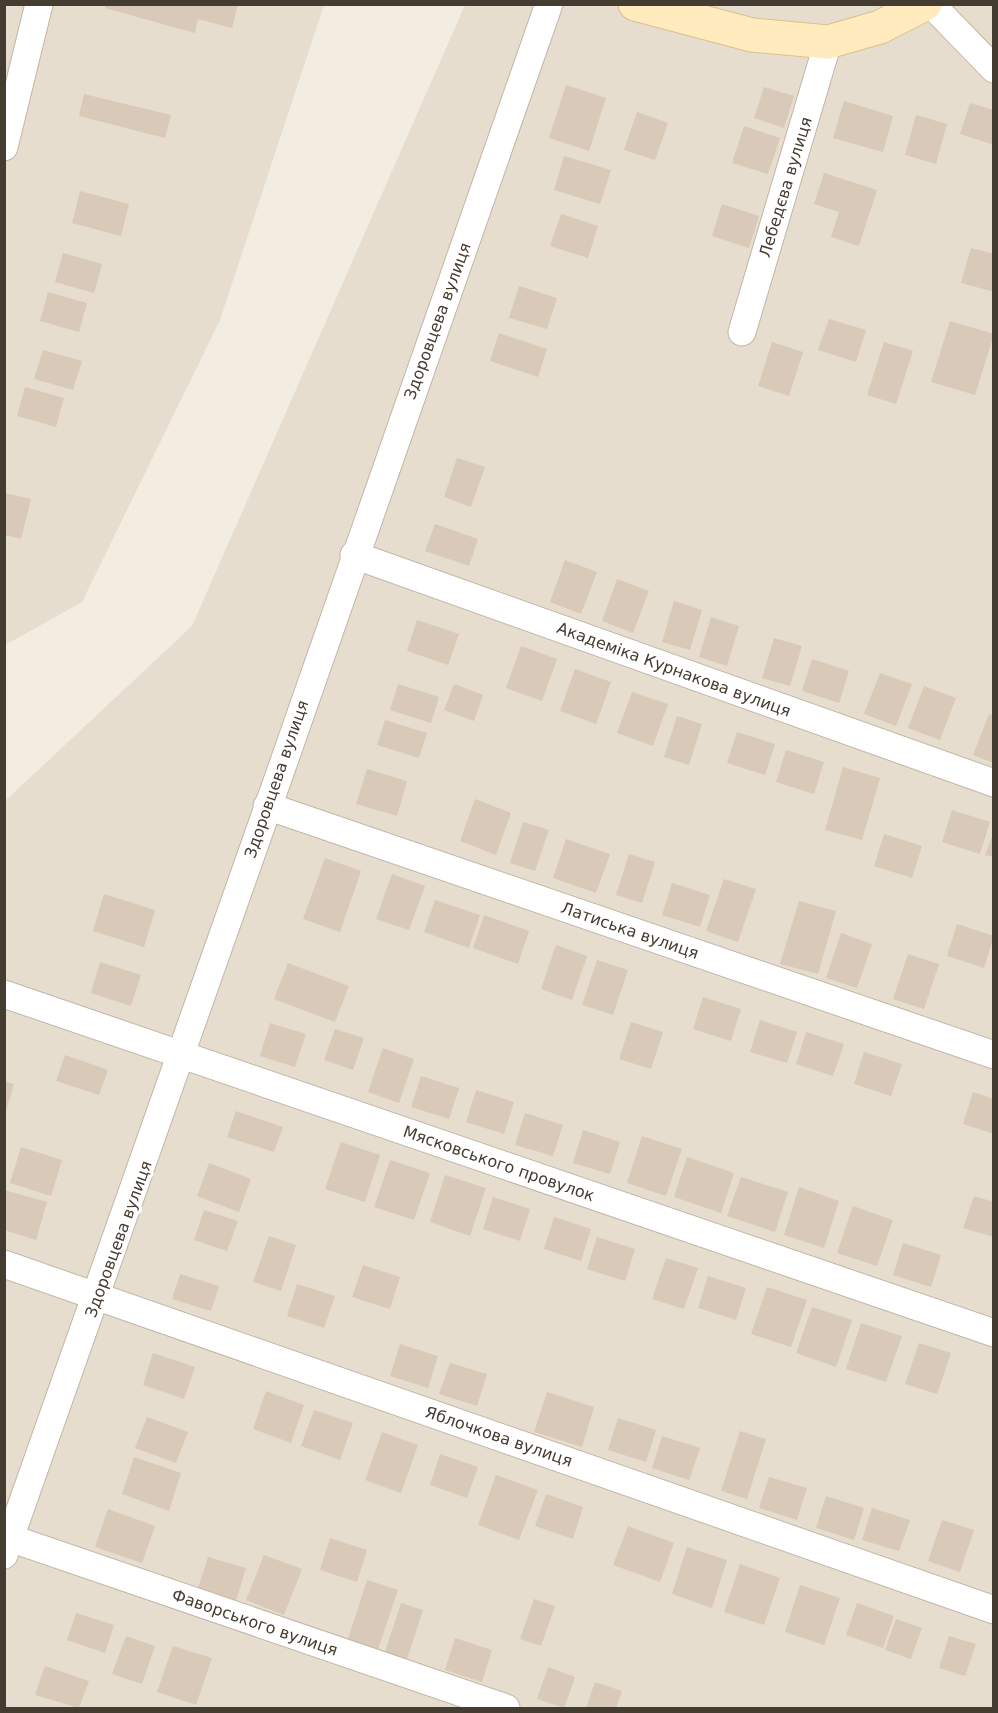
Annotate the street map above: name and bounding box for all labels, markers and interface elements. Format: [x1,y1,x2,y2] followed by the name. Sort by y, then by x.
[755,115,816,260] street label: Лебедєва вулиця
[400,240,475,402] street label: Здоровцева вулиця
[554,618,793,721] street label: Академіка Курнакова вулиця
[241,698,312,861] street label: Здоровцева вулиця
[558,898,701,963] street label: Латиська вулиця
[401,1122,597,1205] street label: Мясковського провулок
[81,1158,156,1320] street label: Здоровцева вулиця
[423,1402,575,1471] street label: Яблочкова вулиця
[170,1585,340,1660] street label: Фаворського вулиця

